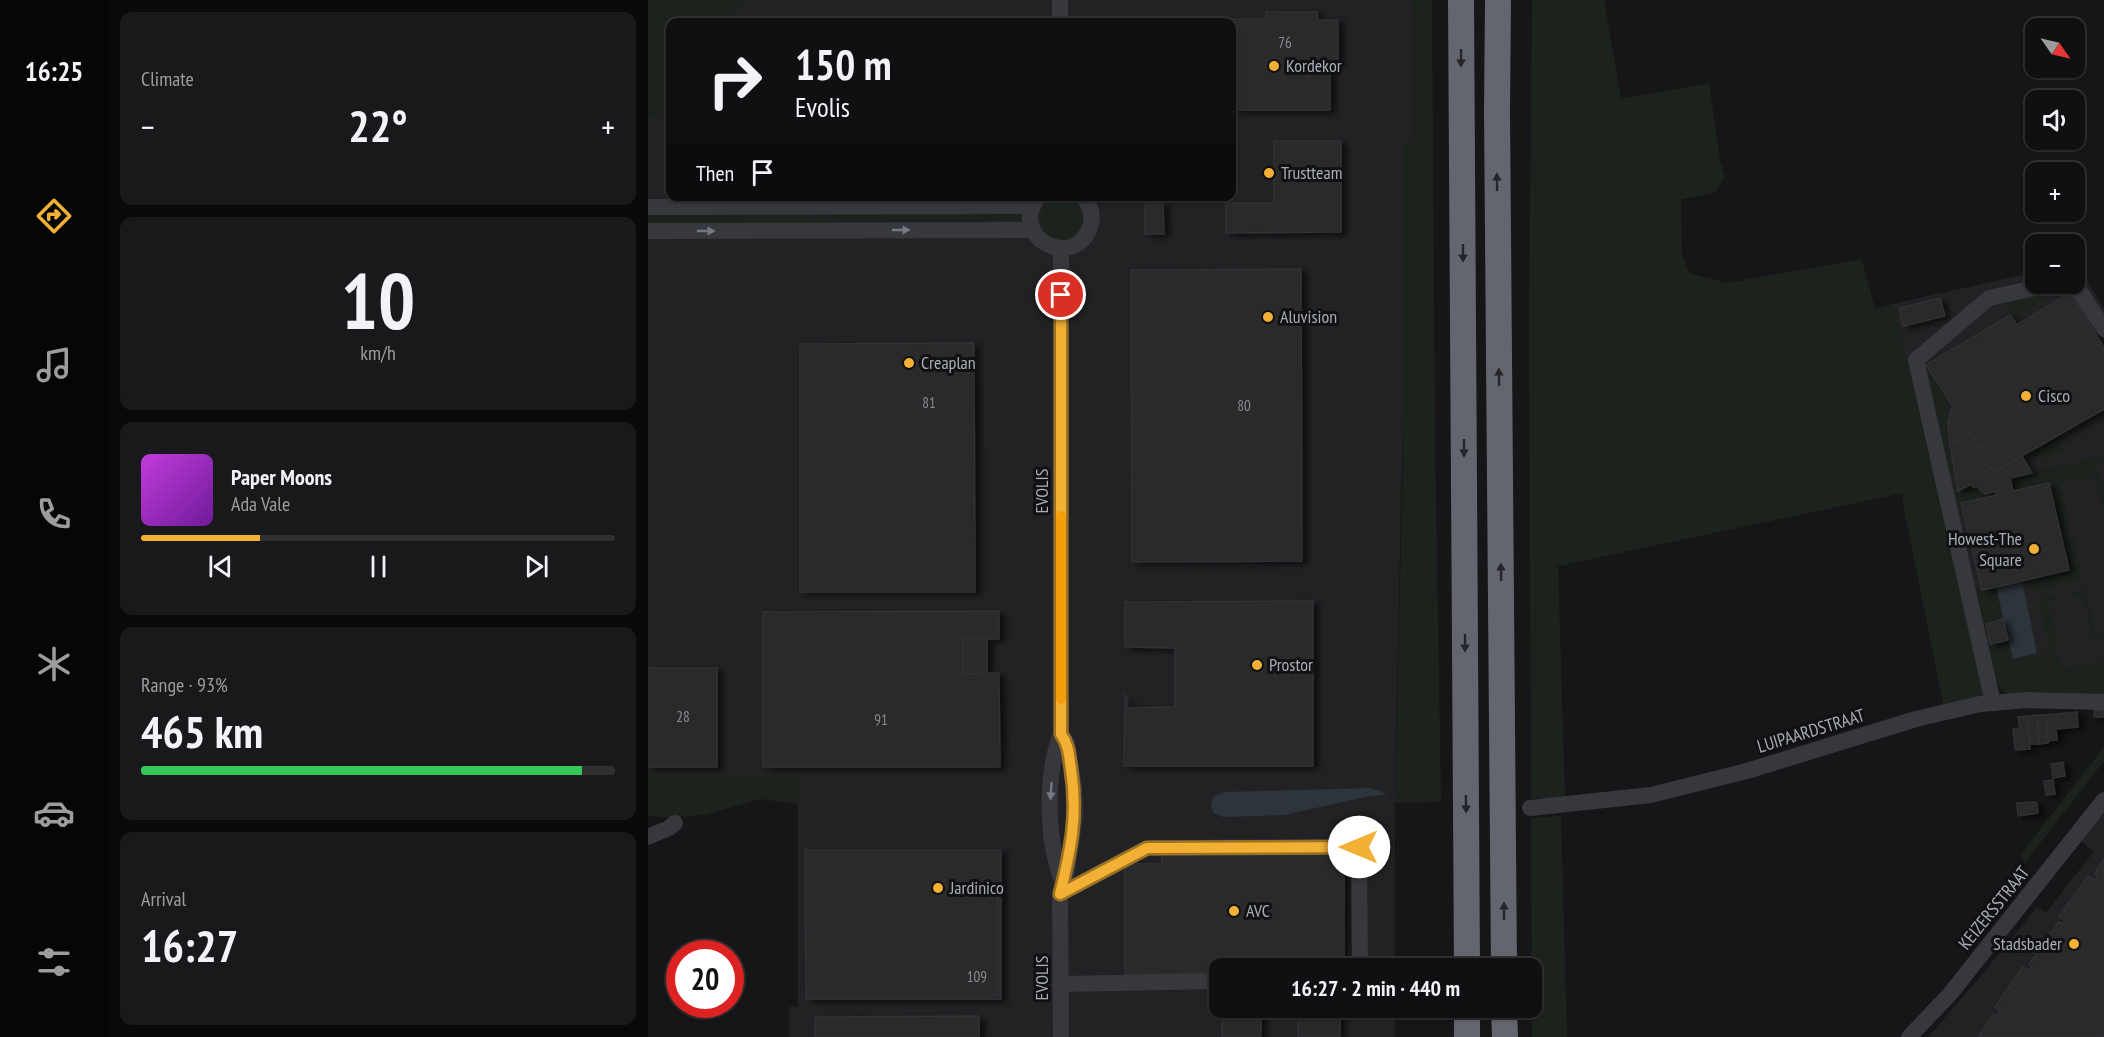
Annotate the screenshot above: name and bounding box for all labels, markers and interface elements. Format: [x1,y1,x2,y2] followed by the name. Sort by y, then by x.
[2025,18,2085,78] north arrow
[2025,18,2085,294] map controls
[1278,33,1292,52] house number: 76
[795,37,892,92] text: 150 m
[696,42,774,120] icon: right
[1457,49,1466,68] one-way arrow
[25,54,83,88] text: 16:25
[1286,54,1342,77] place label: Kordekor
[1267,59,1281,73] marker: Kordekor
[141,66,194,92] text: Climate
[795,90,850,124] text: Evolis
[2025,90,2085,150] button: sound
[348,96,408,154] text: 22°
[141,105,155,148] text: −
[601,105,615,148] text: +
[746,156,779,189] icon: arrive
[696,159,734,187] text: Then
[1281,161,1342,184] place label: Trustteam
[2025,162,2085,222] button: +
[1262,166,1276,180] marker: Trustteam
[1492,173,1502,192] one-way arrow
[33,195,75,237] icon: directions
[892,225,911,235] one-way arrow
[697,226,716,236] one-way arrow
[2025,234,2085,294] button: −
[1458,244,1467,263] one-way arrow
[341,250,415,351] text: 10
[1035,269,1086,320] pin
[1044,278,1077,311] icon: arrive
[1280,305,1337,328] place label: Aluvision
[1261,310,1275,324] marker: Aluvision
[360,340,396,366] text: km/h
[33,344,75,386] icon: music
[921,351,976,374] place label: Creaplan
[902,356,916,370] marker: Creaplan
[1494,368,1504,387] one-way arrow
[2038,384,2070,407] place label: Cisco
[2019,389,2033,403] marker: Cisco
[922,393,936,412] house number: 81
[1237,396,1251,415] house number: 80
[1459,439,1469,458] one-way arrow
[231,463,332,491] text: Paper Moons
[1030,468,1053,513] street label: EVOLIS
[231,491,290,517] text: Ada Vale
[33,493,75,535] icon: phone
[1948,527,2022,571] place label: Howest-The Square
[2027,542,2041,556] marker: Howest-The Square
[204,550,237,583] icon: previous
[362,550,395,583] icon: pause
[520,550,553,583] icon: next
[1496,563,1506,582] one-way arrow
[1460,634,1470,653] one-way arrow
[33,643,75,685] icon: climate
[1269,653,1313,676] place label: Prostor
[1250,658,1264,672] marker: Prostor
[141,672,228,698] text: Range · 93%
[141,702,263,760] text: 465 km
[1754,703,1867,758] street label: LUIPAARDSTRAAT
[676,707,690,726] house number: 28
[874,710,888,729] house number: 91
[1046,781,1056,800] one-way arrow
[33,792,75,834] icon: car
[1461,794,1471,813] one-way arrow
[1327,815,1391,879] position arrow
[1953,861,2034,954] street label: KEIZERSSTRAAT
[949,876,1004,899] place label: Jardinico
[931,881,945,895] marker: Jardinico
[141,886,186,912] text: Arrival
[1246,899,1270,922] place label: AVC
[1499,901,1509,920] one-way arrow
[1227,904,1241,918] marker: AVC
[141,916,238,974] text: 16:27
[1993,932,2062,955] place label: Stadsbader
[2067,937,2081,951] marker: Stadsbader
[666,940,744,1018] speed limit sign: 20
[33,941,75,983] icon: filters
[1030,955,1053,1000] street label: EVOLIS
[967,967,987,986] house number: 109
[1291,974,1460,1002] text: 16:27 · 2 min · 440 m

